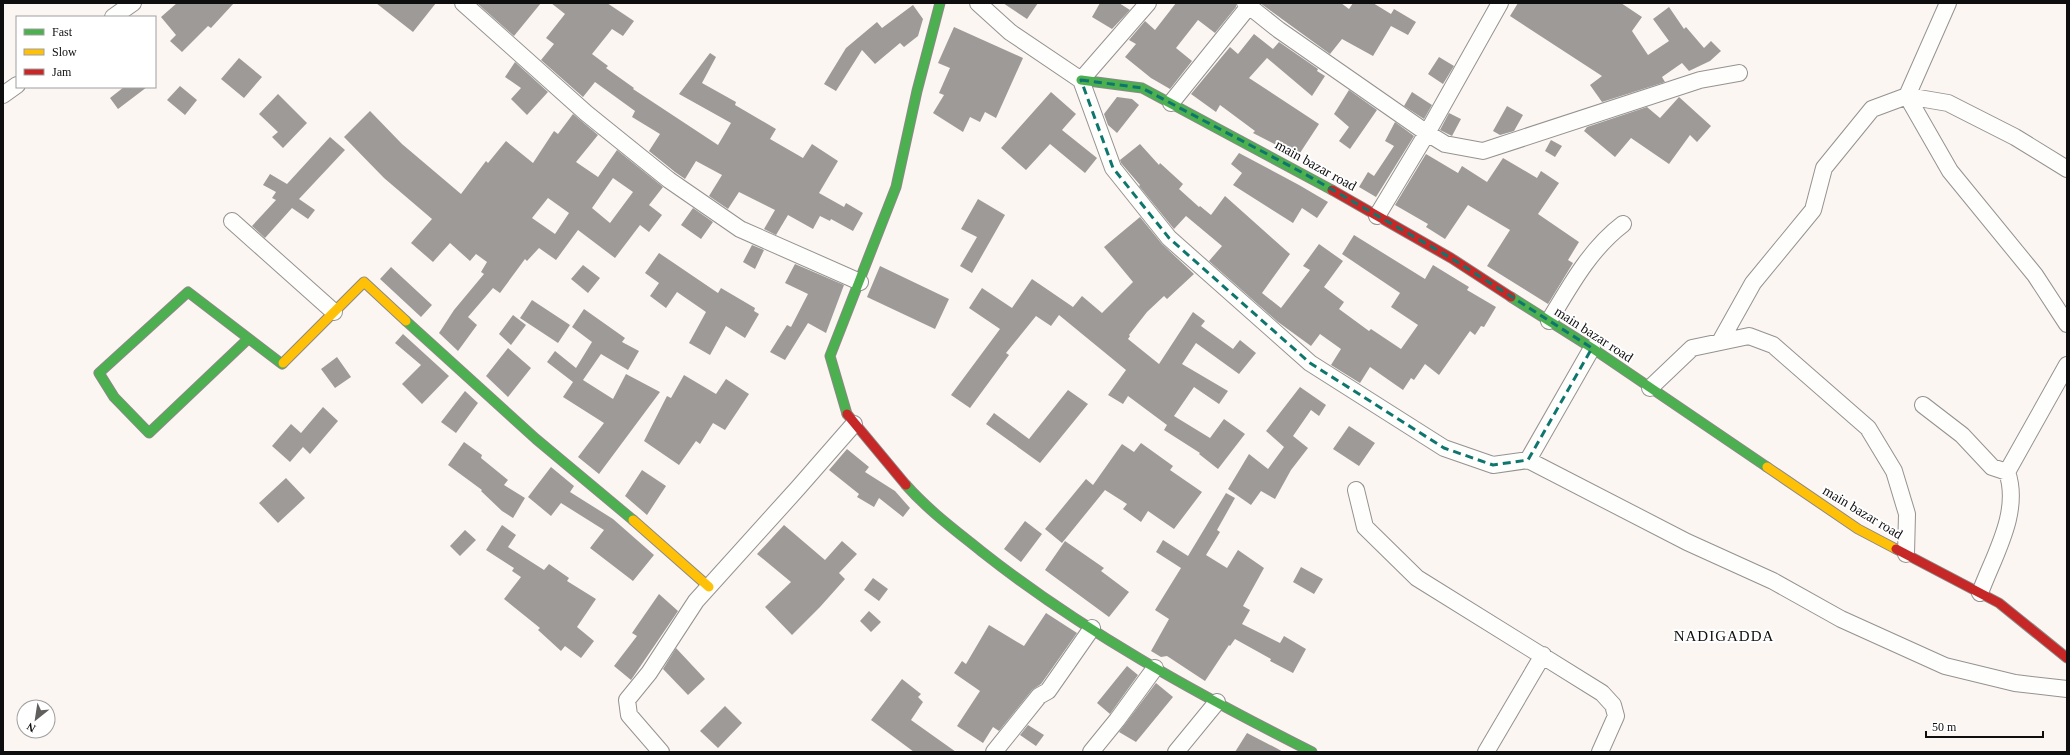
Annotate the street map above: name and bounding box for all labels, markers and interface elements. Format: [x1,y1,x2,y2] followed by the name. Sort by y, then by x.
[16,16,156,88] legend
[52,25,73,39] text: Fast
[52,45,77,59] text: Slow
[52,65,72,79] text: Jam
[1273,137,1359,194] street label: main bazar road
[1552,304,1636,365] street label: main bazar road
[1820,483,1905,542] street label: main bazar road
[1674,628,1774,644] district label: NADIGADDA
[16,699,56,739] north arrow
[1926,713,2043,739] scale bar
[25,720,37,735] text: N
[1932,720,1957,734] text: 50 m

